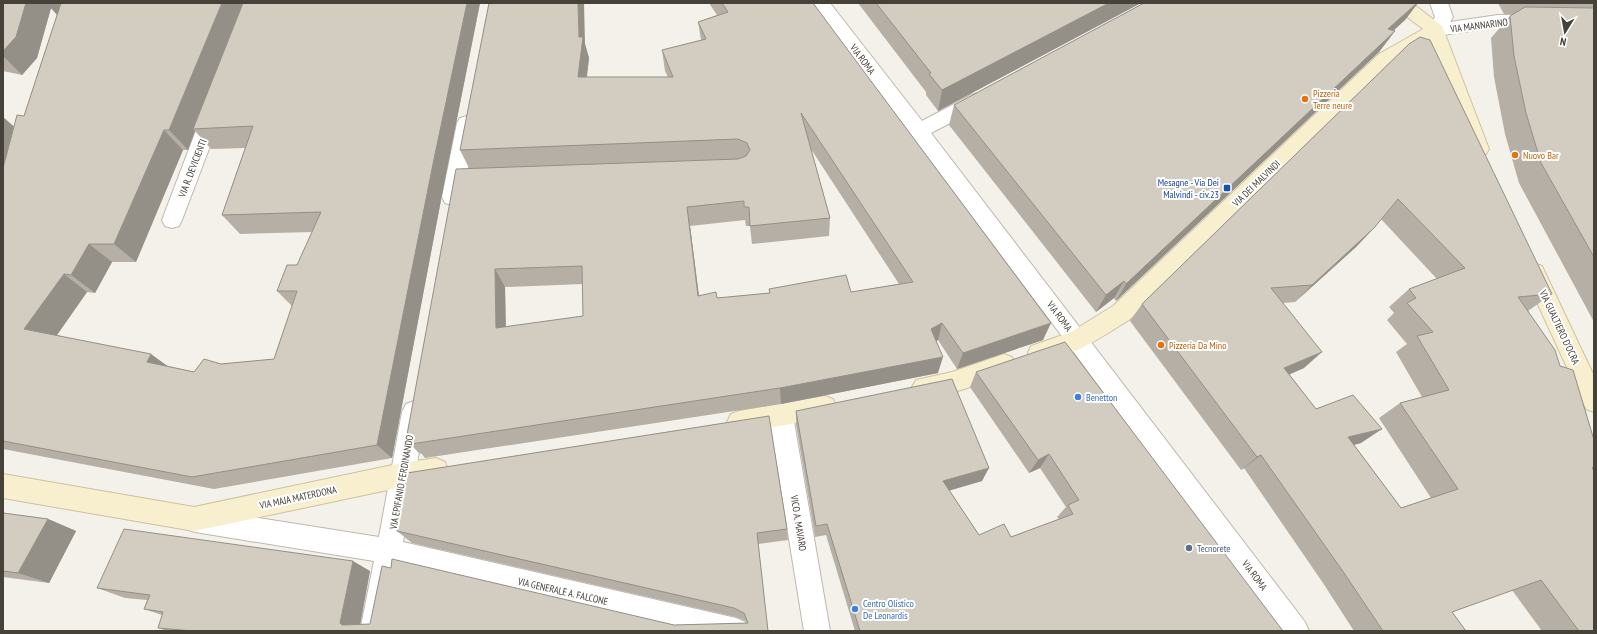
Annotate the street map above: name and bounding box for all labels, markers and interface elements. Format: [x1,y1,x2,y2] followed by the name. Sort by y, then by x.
[1545,12,1585,52] north arrow
[1448,15,1509,36] street label: VIA MANNARINO
[1559,34,1567,49] text: N
[846,41,878,77] street label: VIA ROMA
[1313,87,1352,112] place label: Pizzeria Terre neure
[1300,94,1310,104] marker: Pizzeria Terre neure
[175,137,210,200] street label: VIA R. DEVICIENTI
[1523,149,1559,162] place label: Nuovo Bar
[1510,150,1520,160] marker: Nuovo Bar
[1229,157,1283,210] street label: VIA DEI MALVINDI
[1158,176,1219,201] place label: Mesagne - Via Dei Malvindi - civ.23
[1222,183,1232,193] marker: Mesagne - Via Dei Malvindi - civ.23
[1536,287,1583,367] street label: VIA GUALTIERO D'OCRA
[1043,298,1075,334] street label: VIA ROMA
[1169,339,1227,352] place label: Pizzeria Da Mino
[1156,340,1166,350] marker: Pizzeria Da Mino
[1086,391,1118,404] place label: Benetton
[1073,392,1083,402] marker: Benetton
[387,433,416,531] street label: VIA EPIFANIO FERDINANDO
[257,483,338,512] street label: VIA MAJA MATERDONA
[788,493,809,553] street label: VICO A. MAVARO
[1197,542,1230,555] place label: Tecnorete
[1184,543,1194,553] marker: Tecnorete
[1238,557,1270,593] street label: VIA ROMA
[516,575,609,608] street label: VIA GENERALE A. FALCONE
[863,597,914,622] place label: Centro Olistico De Leonardis
[850,604,860,614] marker: Centro Olistico De Leonardis

